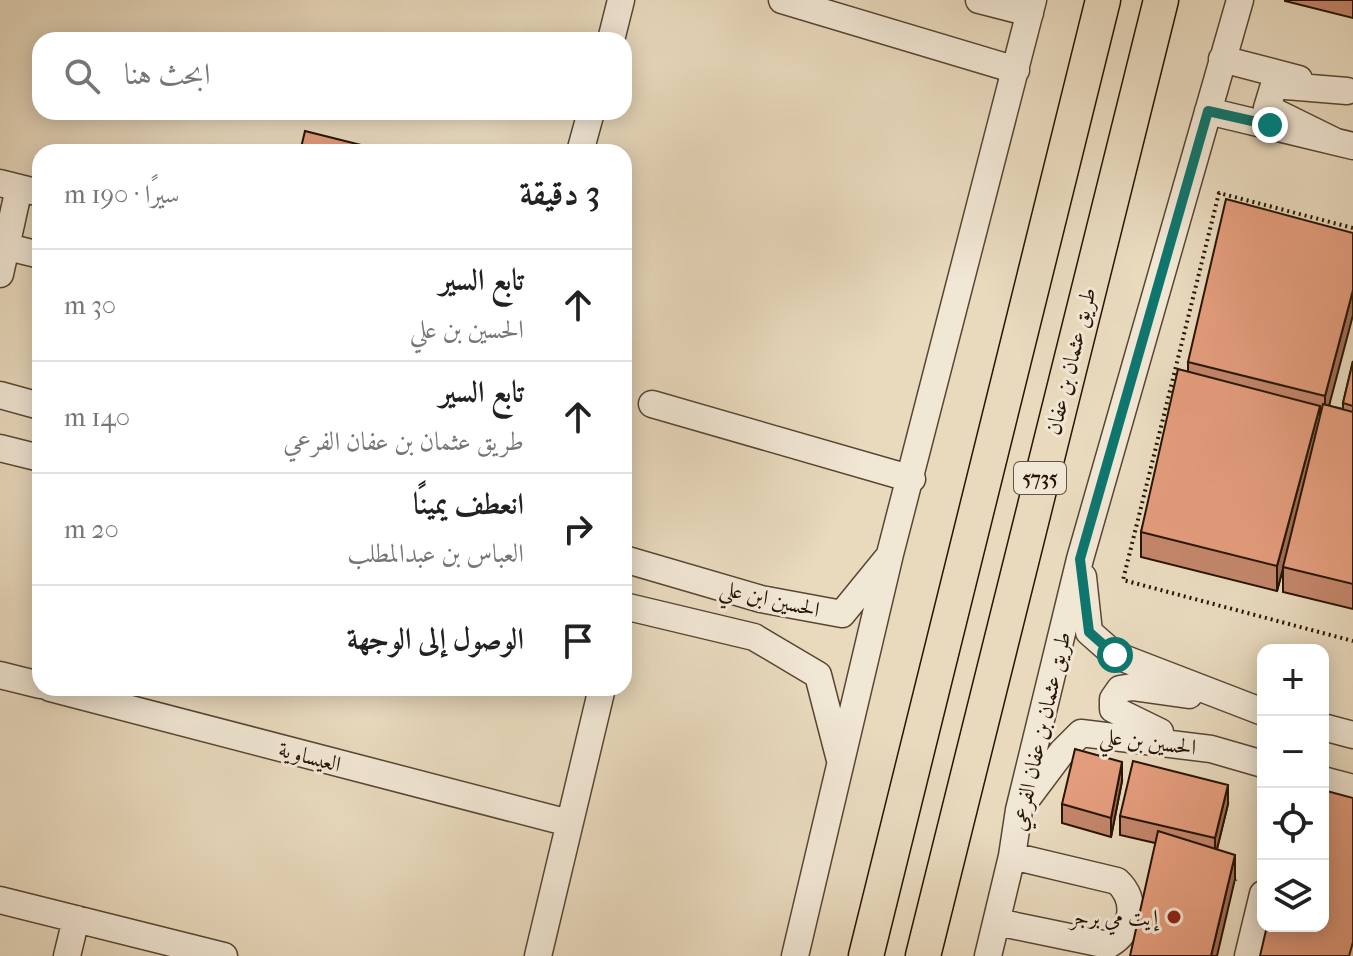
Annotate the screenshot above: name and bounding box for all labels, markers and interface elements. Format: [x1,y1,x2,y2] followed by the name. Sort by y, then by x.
[32,32,632,120] search box
[60,54,104,98] icon: search
[124,57,210,92] text: ابحث هنا
[1252,107,1288,143] route end
[519,173,600,213] text: 3 دقيقة
[64,179,180,210] text: سيرًا · 190 m
[439,263,524,298] text: تابع السير
[556,283,600,327] icon: ahead
[1040,285,1103,438] street label: طريق عثمان بن عفان
[64,290,116,321] text: 30 m
[409,314,524,345] text: الحسين بن علي
[439,375,524,410] text: تابع السير
[556,395,600,439] icon: ahead
[64,402,130,433] text: 140 m
[283,426,524,457] text: طريق عثمان بن عفان الفرعي
[1014,462,1066,494] road number: 5735
[413,487,524,522] text: انعطف يمينًا
[556,507,600,551] icon: right
[64,514,119,545] text: 20 m
[347,538,524,569] text: العباس بن عبدالمطلب
[716,575,822,631] street label: الحسين ابن علي
[556,619,600,663] icon: arrive
[347,622,524,657] text: الوصول إلى الوجهة
[1005,629,1081,835] street label: طريق عثمان بن عفان الفرعي
[1097,637,1133,673] route start
[1257,644,1329,932] map controls
[1257,644,1329,716] button: +
[1257,716,1329,788] button: −
[1097,723,1198,769] street label: الحسين بن علي
[276,736,344,778] street label: العيساوية
[1257,788,1329,860] button: locate
[1257,860,1329,932] button: layers
[1068,905,1159,936] place label: إيت مي برجر
[1165,908,1183,926] marker: إيت مي برجر

